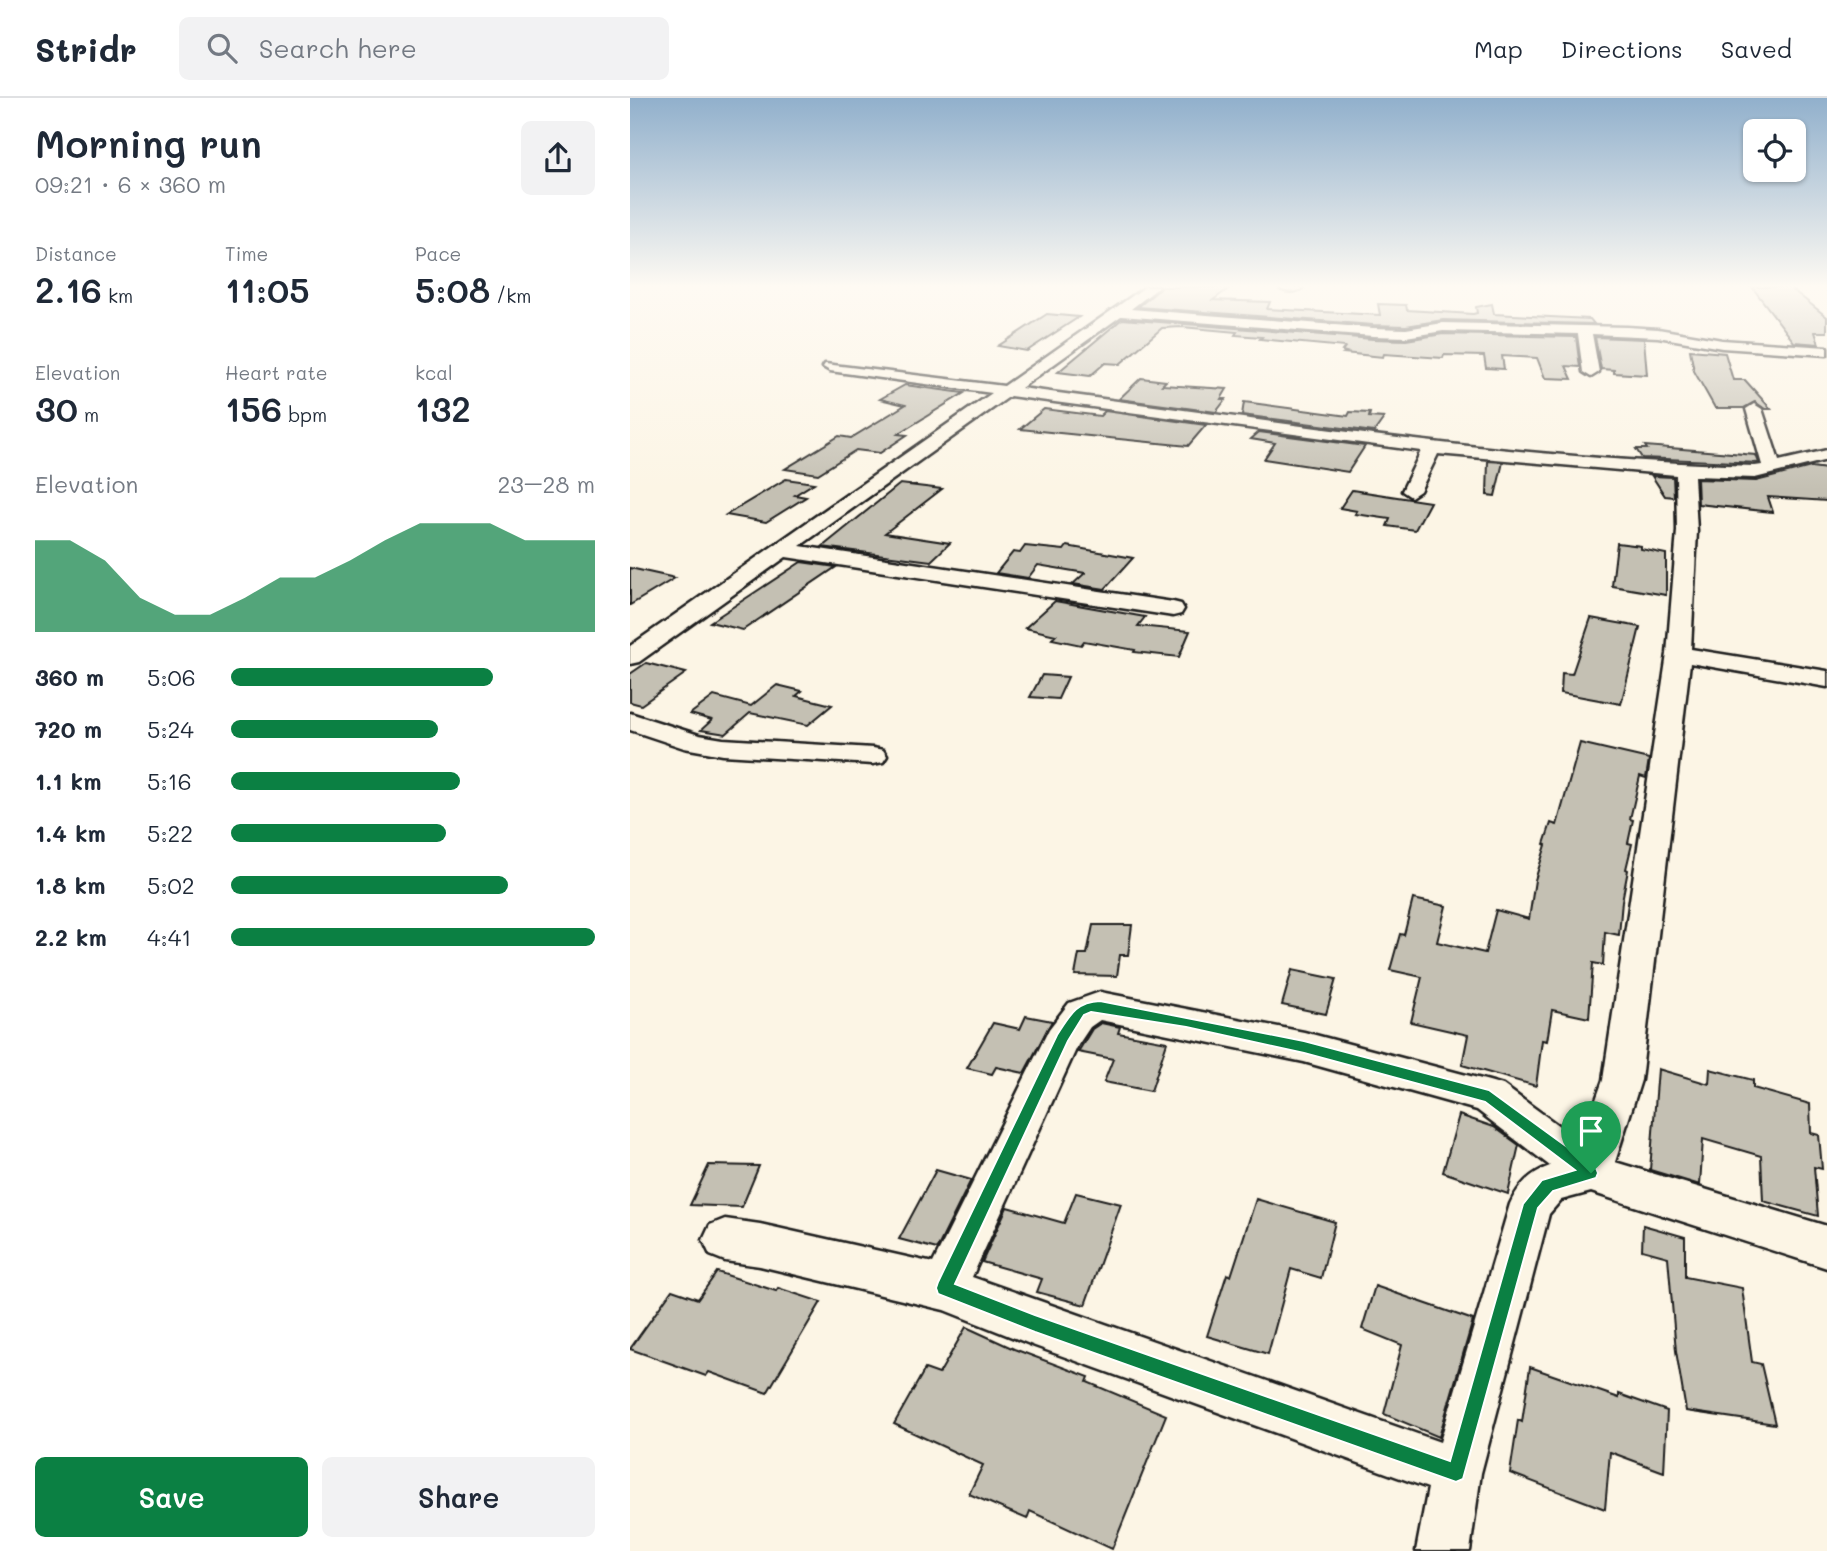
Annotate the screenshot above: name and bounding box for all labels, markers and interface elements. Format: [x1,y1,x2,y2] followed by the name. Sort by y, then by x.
[179,17,669,80] search box
[35,27,137,70] text: Stridr
[203,29,241,67] icon: search
[259,31,417,65] text: Search here
[1474,33,1523,64] text: Map
[1561,33,1683,64] text: Directions
[1721,33,1792,64] text: Saved
[35,118,262,168] text: Morning run
[1743,119,1806,182] map controls
[1743,119,1806,182] button: locate
[521,121,595,195] button: share
[35,169,226,199] text: 09:21 · 6 × 360 m
[35,241,117,266] text: Distance
[225,241,268,266] text: Time
[415,241,461,266] text: Pace
[35,266,102,312] text: 2.16
[225,266,310,312] text: 11:05
[415,266,490,312] text: 5:08
[102,283,133,308] text: km
[490,283,531,308] text: /km
[35,360,120,385] text: Elevation
[225,360,328,385] text: Heart rate
[415,360,453,385] text: kcal
[35,385,78,431] text: 30
[225,385,282,431] text: 156
[415,385,471,431] text: 132
[78,402,99,427] text: m
[282,402,327,427] text: bpm
[35,469,138,499] text: Elevation
[497,469,595,499] text: 23–28 m
[35,662,104,692] text: 360 m
[147,662,196,692] text: 5:06
[35,714,102,744] text: 720 m
[147,714,194,744] text: 5:24
[35,766,101,796] text: 1.1 km
[147,766,192,796] text: 5:16
[35,818,106,848] text: 1.4 km
[147,818,193,848] text: 5:22
[35,870,105,900] text: 1.8 km
[147,870,195,900] text: 5:02
[35,922,107,952] text: 2.2 km
[147,922,191,952] text: 4:41
[1561,1101,1621,1173] pin
[1572,1112,1610,1150] icon: arrive
[35,1457,308,1537] button: Save
[322,1457,595,1537] button: Share

